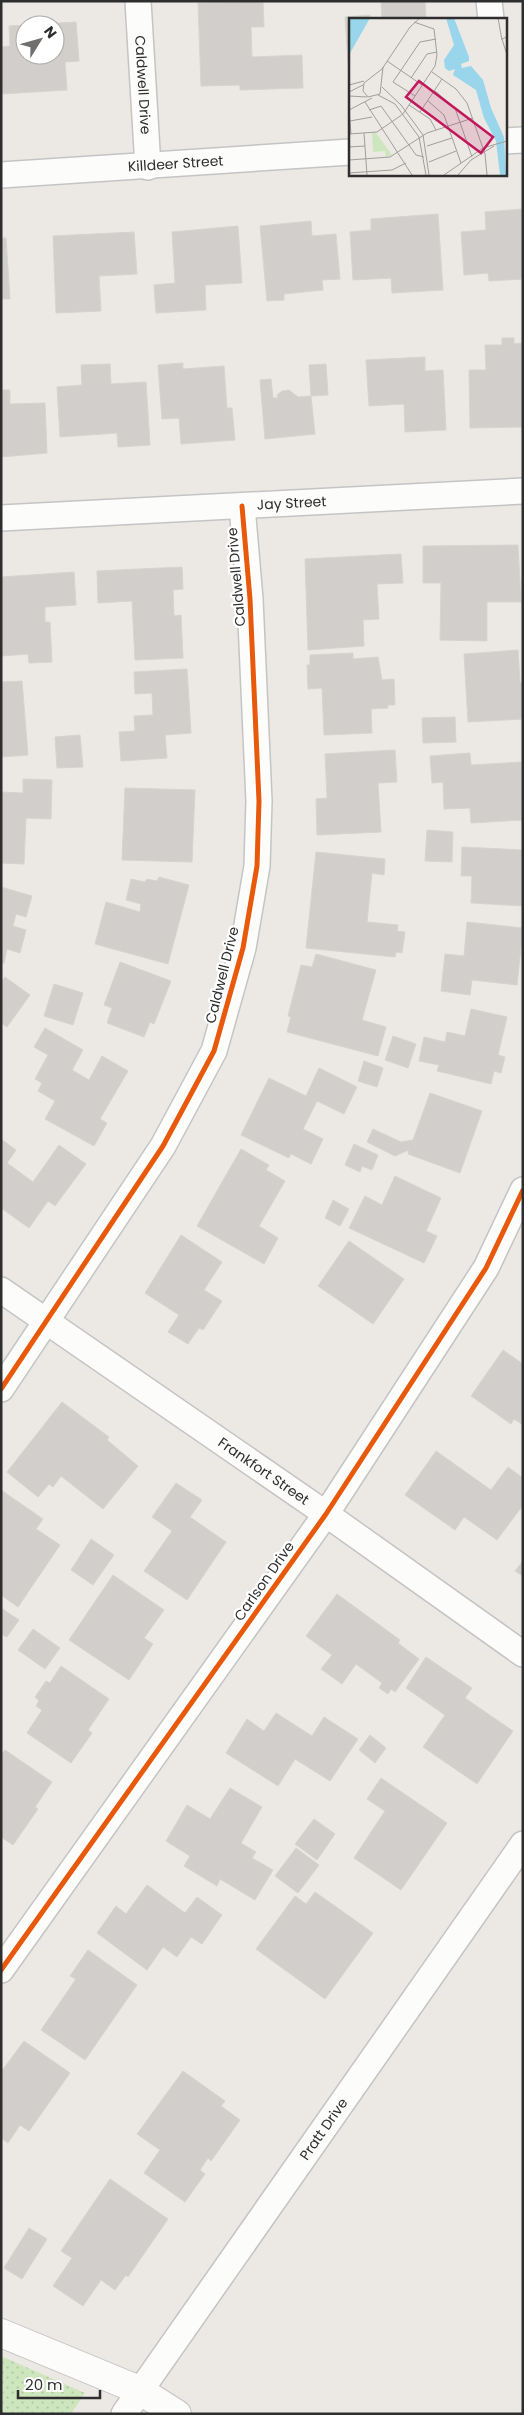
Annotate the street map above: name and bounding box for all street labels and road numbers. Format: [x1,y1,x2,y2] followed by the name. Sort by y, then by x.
[130,35,156,135] street label: Caldwell Drive
[127,150,224,177] street label: Killdeer Street
[256,491,327,515] street label: Jay Street
[222,526,250,627] street label: Caldwell Drive
[200,924,244,1025] street label: Caldwell Drive
[214,1433,313,1510] street label: Frankfort Street
[229,1537,299,1625] street label: Carlson Drive
[295,2093,353,2164] street label: Pratt Drive

